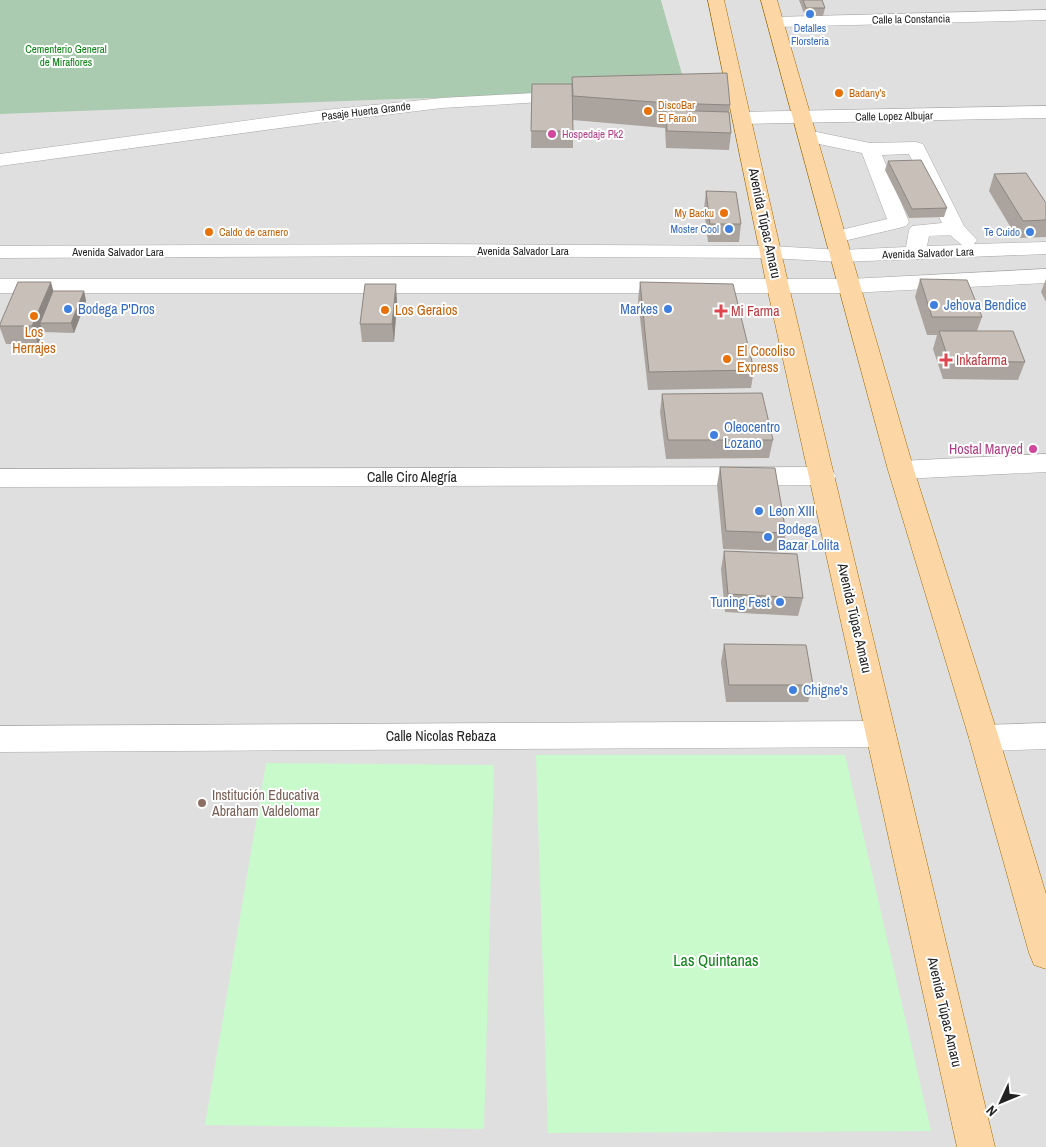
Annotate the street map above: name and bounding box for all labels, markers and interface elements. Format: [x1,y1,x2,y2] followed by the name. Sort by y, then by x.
[804,8,816,20] marker: Detalles Florsteria
[872,11,950,27] street label: Calle la Constancia
[791,21,829,48] place label: Detalles Florsteria
[25,42,107,69] park label: Cementerio General de Miraflores
[849,86,886,100] place label: Badany's
[833,87,845,99] marker: Badany's
[658,98,697,125] place label: DiscoBar El Faraón
[321,99,411,123] street label: Pasaje Huerta Grande
[642,105,654,117] marker: DiscoBar El Faraón
[855,108,933,124] street label: Calle Lopez Albujar
[562,127,623,141] place label: Hospedaje Pk2
[546,128,558,140] marker: Hospedaje Pk2
[744,165,785,280] street label: Avenida Túpac Amaru
[674,206,714,220] place label: My Backu
[718,207,730,219] marker: My Backu
[670,222,719,236] place label: Moster Cool
[723,223,735,235] marker: Moster Cool
[219,225,288,239] place label: Caldo de carnero
[984,225,1020,239] place label: Te Cuido
[203,226,215,238] marker: Caldo de carnero
[1024,226,1036,238] marker: Te Cuido
[476,244,569,258] street label: Avenida Salvador Lara
[881,244,974,262] street label: Avenida Salvador Lara
[71,245,164,259] street label: Avenida Salvador Lara
[944,296,1026,314] place label: Jehova Bendice
[928,299,940,311] marker: Jehova Bendice
[78,300,155,318] place label: Bodega P'Dros
[620,300,658,318] place label: Markes
[395,301,458,319] place label: Los Geraios
[731,302,780,320] place label: Mi Farma
[62,303,74,315] marker: Bodega P'Dros
[662,303,674,315] marker: Markes
[379,304,391,316] marker: Los Geraios
[715,305,727,317] marker: Mi Farma
[28,310,40,322] marker: Los Herrajes
[12,323,56,357] place label: Los Herrajes
[737,342,795,376] place label: El Cocoliso Express
[956,351,1008,369] place label: Inkafarma
[721,353,733,365] marker: El Cocoliso Express
[940,354,952,366] marker: Inkafarma
[724,418,780,452] place label: Oleocentro Lozano
[708,429,720,441] marker: Oleocentro Lozano
[949,440,1023,458] place label: Hostal Maryed
[1027,443,1039,455] marker: Hostal Maryed
[367,468,458,486] street label: Calle Ciro Alegría
[769,502,815,520] place label: Leon XIII
[753,505,765,517] marker: Leon XIII
[778,520,840,554] place label: Bodega Bazar Lolita
[762,531,774,543] marker: Bodega Bazar Lolita
[833,560,876,675] street label: Avenida Túpac Amaru
[710,593,770,611] place label: Tuning Fest
[774,596,786,608] marker: Tuning Fest
[803,681,848,699] place label: Chigne's
[787,684,799,696] marker: Chigne's
[386,727,497,745] street label: Calle Nicolas Rebaza
[211,786,320,820] place label: Institución Educativa Abraham Valdelomar
[196,797,208,809] marker: Institución Educativa Abraham Valdelomar
[673,949,759,971] park label: Las Quintanas
[923,954,966,1069] street label: Avenida Túpac Amaru
[976,1077,1026,1127] north arrow
[982,1102,1001,1120] text: N

